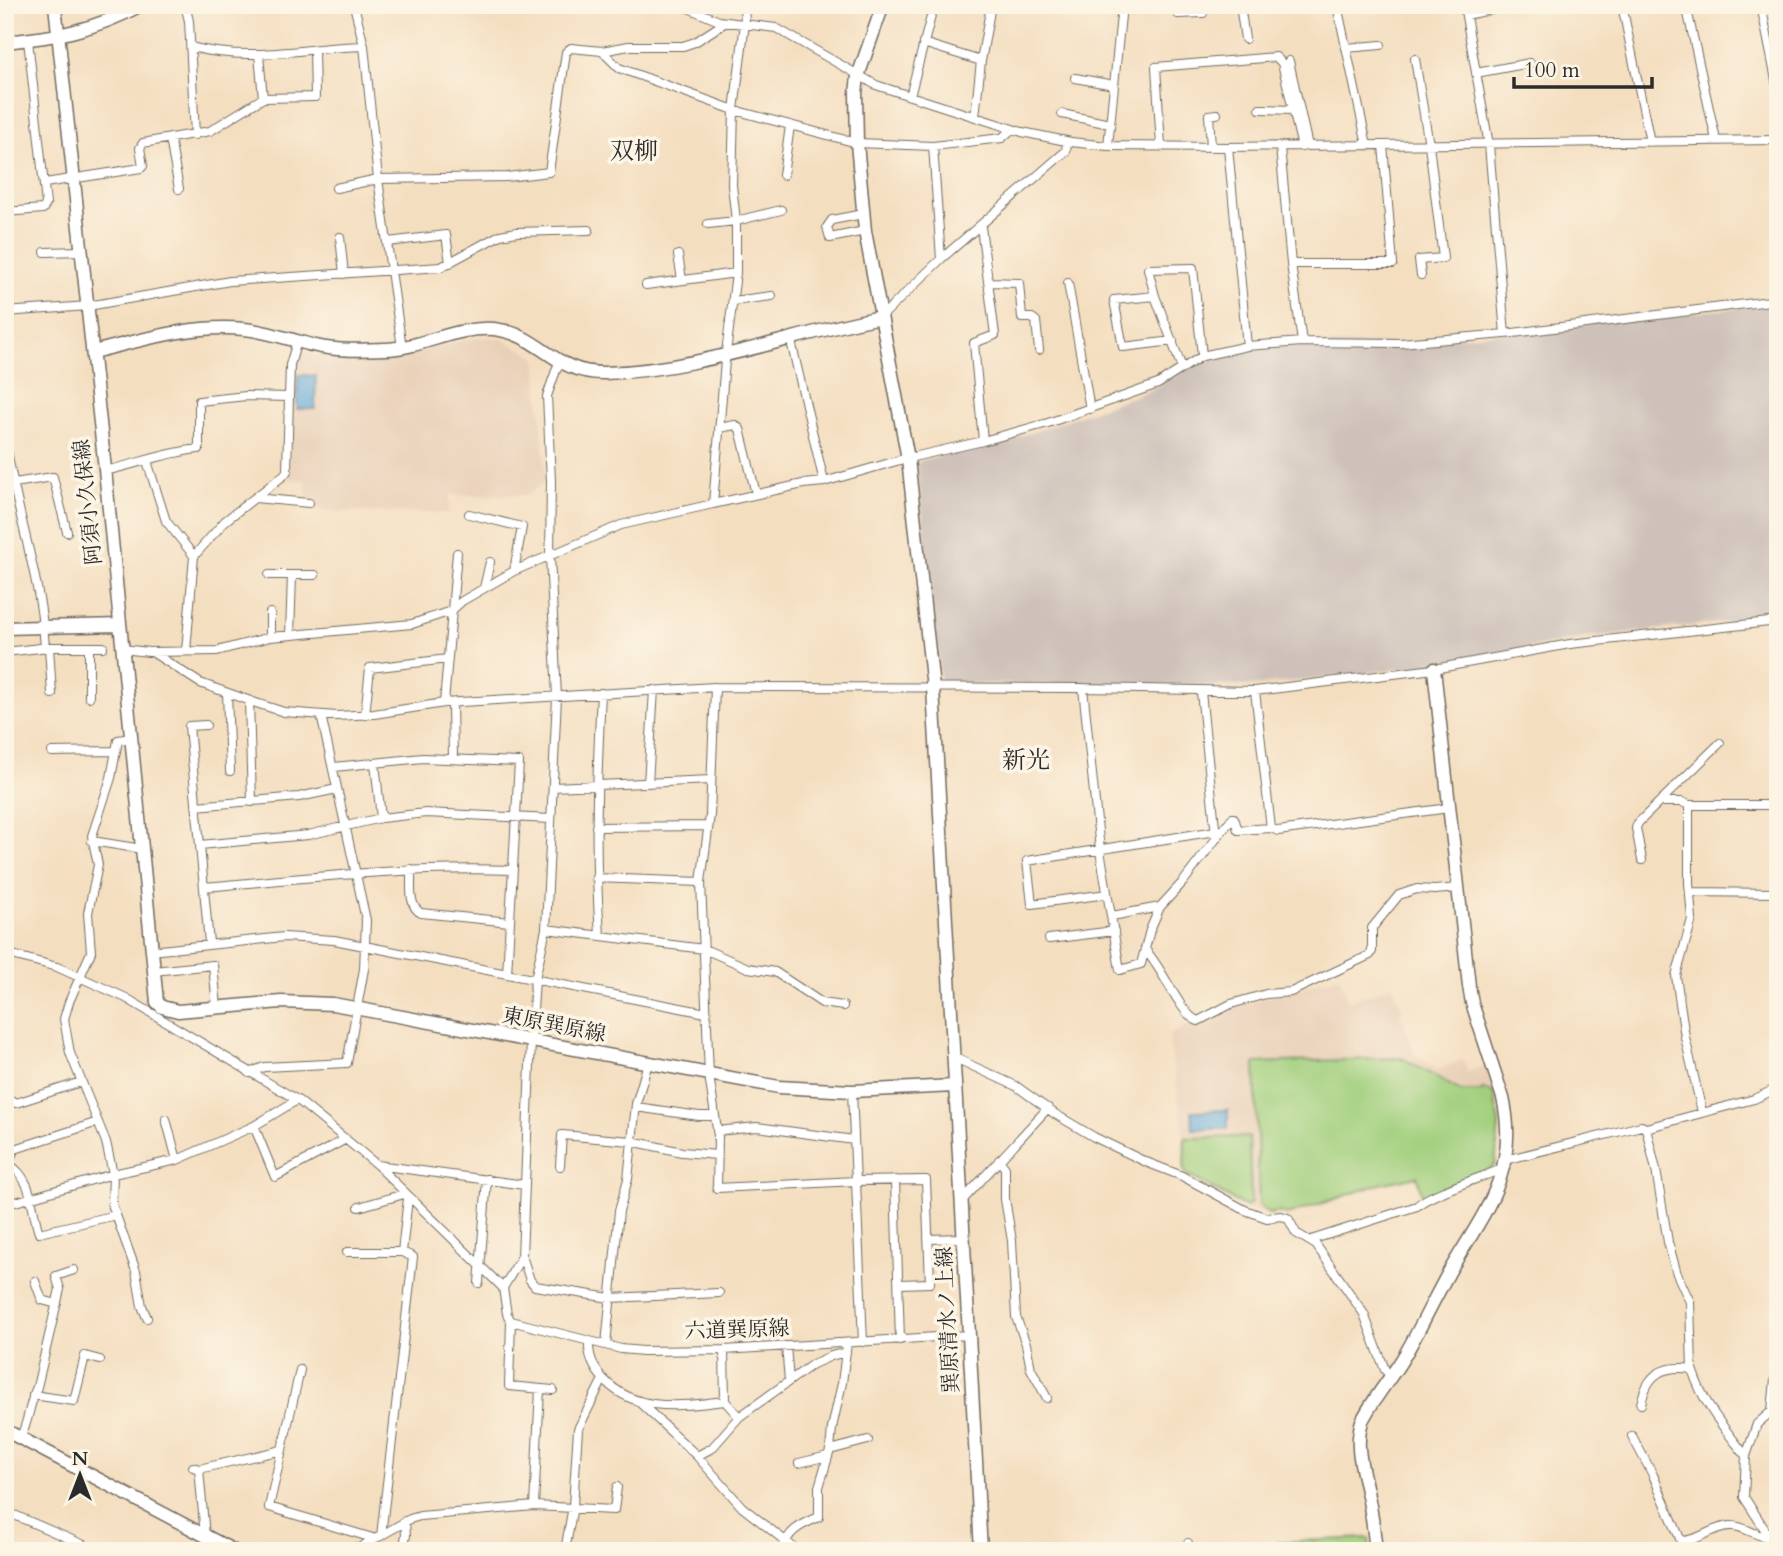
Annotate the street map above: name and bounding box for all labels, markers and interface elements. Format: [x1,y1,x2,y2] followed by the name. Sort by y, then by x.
[1514,46,1652,90] scale bar
[1524,56,1580,85] text: 100 m
[610,135,658,168] district label: 双柳
[67,438,109,566] street label: 阿須小久保線
[1002,744,1050,777] district label: 新光
[500,1001,608,1049] street label: 東原巽原線
[930,1246,966,1394] street label: 巽原清水ノ上線
[684,1314,790,1346] street label: 六道巽原線
[46,1440,116,1510] north arrow
[72,1446,89,1472] text: N

